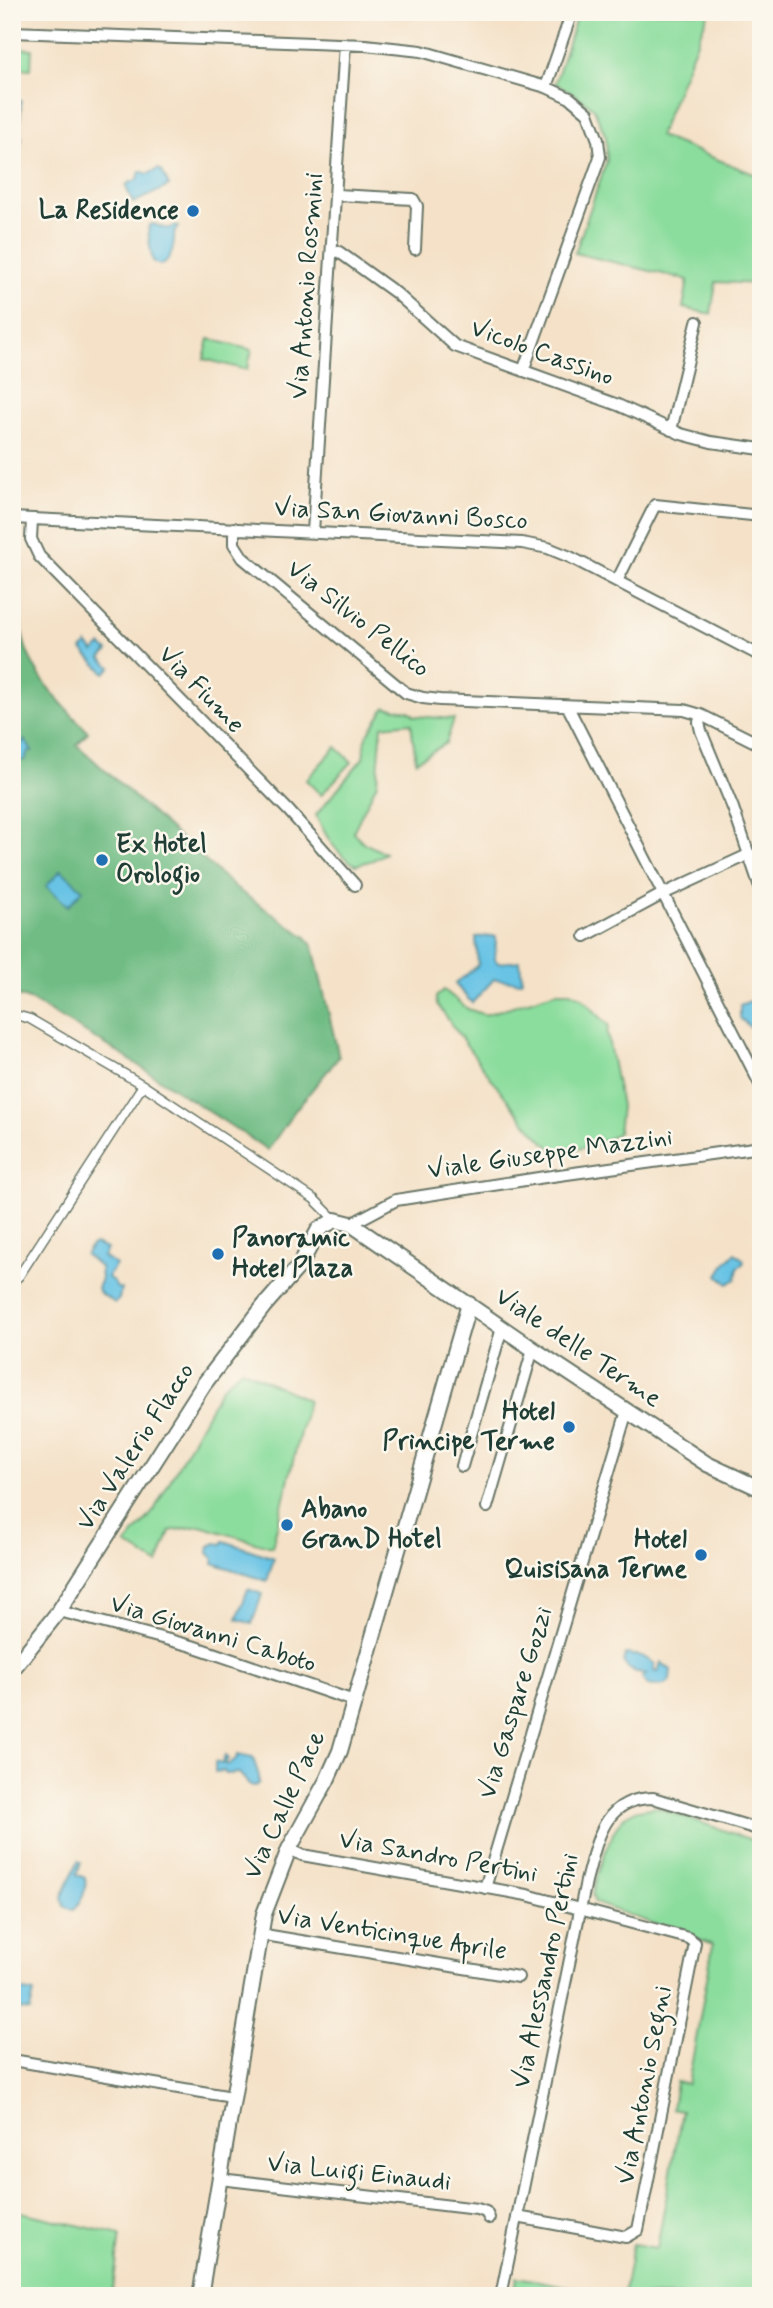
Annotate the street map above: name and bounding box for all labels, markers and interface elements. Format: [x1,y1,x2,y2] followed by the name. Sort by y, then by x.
[282,171,332,401] street label: Via Antonio Rosmini
[39,194,179,228] place label: La Residence
[185,203,201,219] marker: La Residence
[466,311,618,395] street label: Vicolo Cassino
[273,491,529,539] street label: Via San Giovanni Bosco
[279,552,437,686] street label: Via Silvio Pellico
[150,638,252,742] street label: Via Fiume
[116,828,207,895] place label: Ex Hotel Orologio
[94,852,110,868] marker: Ex Hotel Orologio
[425,1120,675,1188] street label: Viale Giuseppe Mazzini
[232,1222,353,1286] place label: Panoramic Hotel Plaza
[210,1246,226,1262] marker: Panoramic Hotel Plaza
[488,1280,668,1416] street label: Viale delle Terme
[69,1356,203,1538] street label: Via Valerio Flacco
[382,1395,555,1459] place label: Hotel Principe Terme
[561,1419,577,1435] marker: Hotel Principe Terme
[301,1493,442,1557] place label: Abano GranD Hotel
[279,1517,295,1533] marker: Abano GranD Hotel
[505,1523,687,1587] place label: Hotel Quisisana Terme
[693,1547,709,1563] marker: Hotel Quisisana Terme
[106,1587,320,1681] street label: Via Giovanni Caboto
[471,1603,561,1803] street label: Via Gaspare Gozzi
[236,1725,334,1885] street label: Via Calle Pace
[336,1823,540,1891] street label: Via Sandro Pertini
[504,1850,588,2092] street label: Via Alessandro Pertini
[274,1899,509,1972] street label: Via Venticinque Aprile
[609,1983,684,2188] street label: Via Antonio Segni
[265,2146,453,2203] street label: Via Luigi Einaudi

